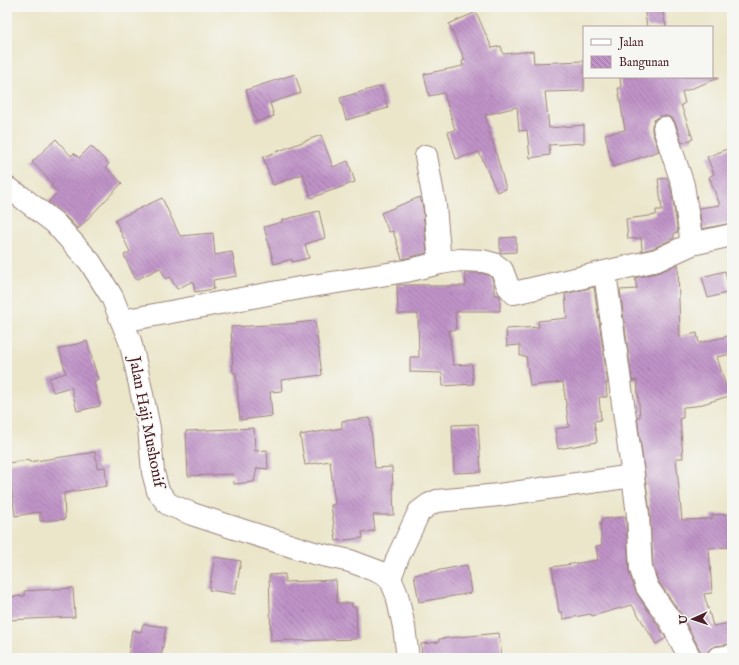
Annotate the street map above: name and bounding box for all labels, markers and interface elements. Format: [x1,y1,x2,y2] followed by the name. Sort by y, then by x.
[583,26,713,78] legend
[617,35,644,51] text: Jalan
[619,55,670,70] text: Bangunan
[123,353,169,492] street label: Jalan Haji Mushonif
[673,599,713,639] north arrow
[677,614,691,625] text: U

